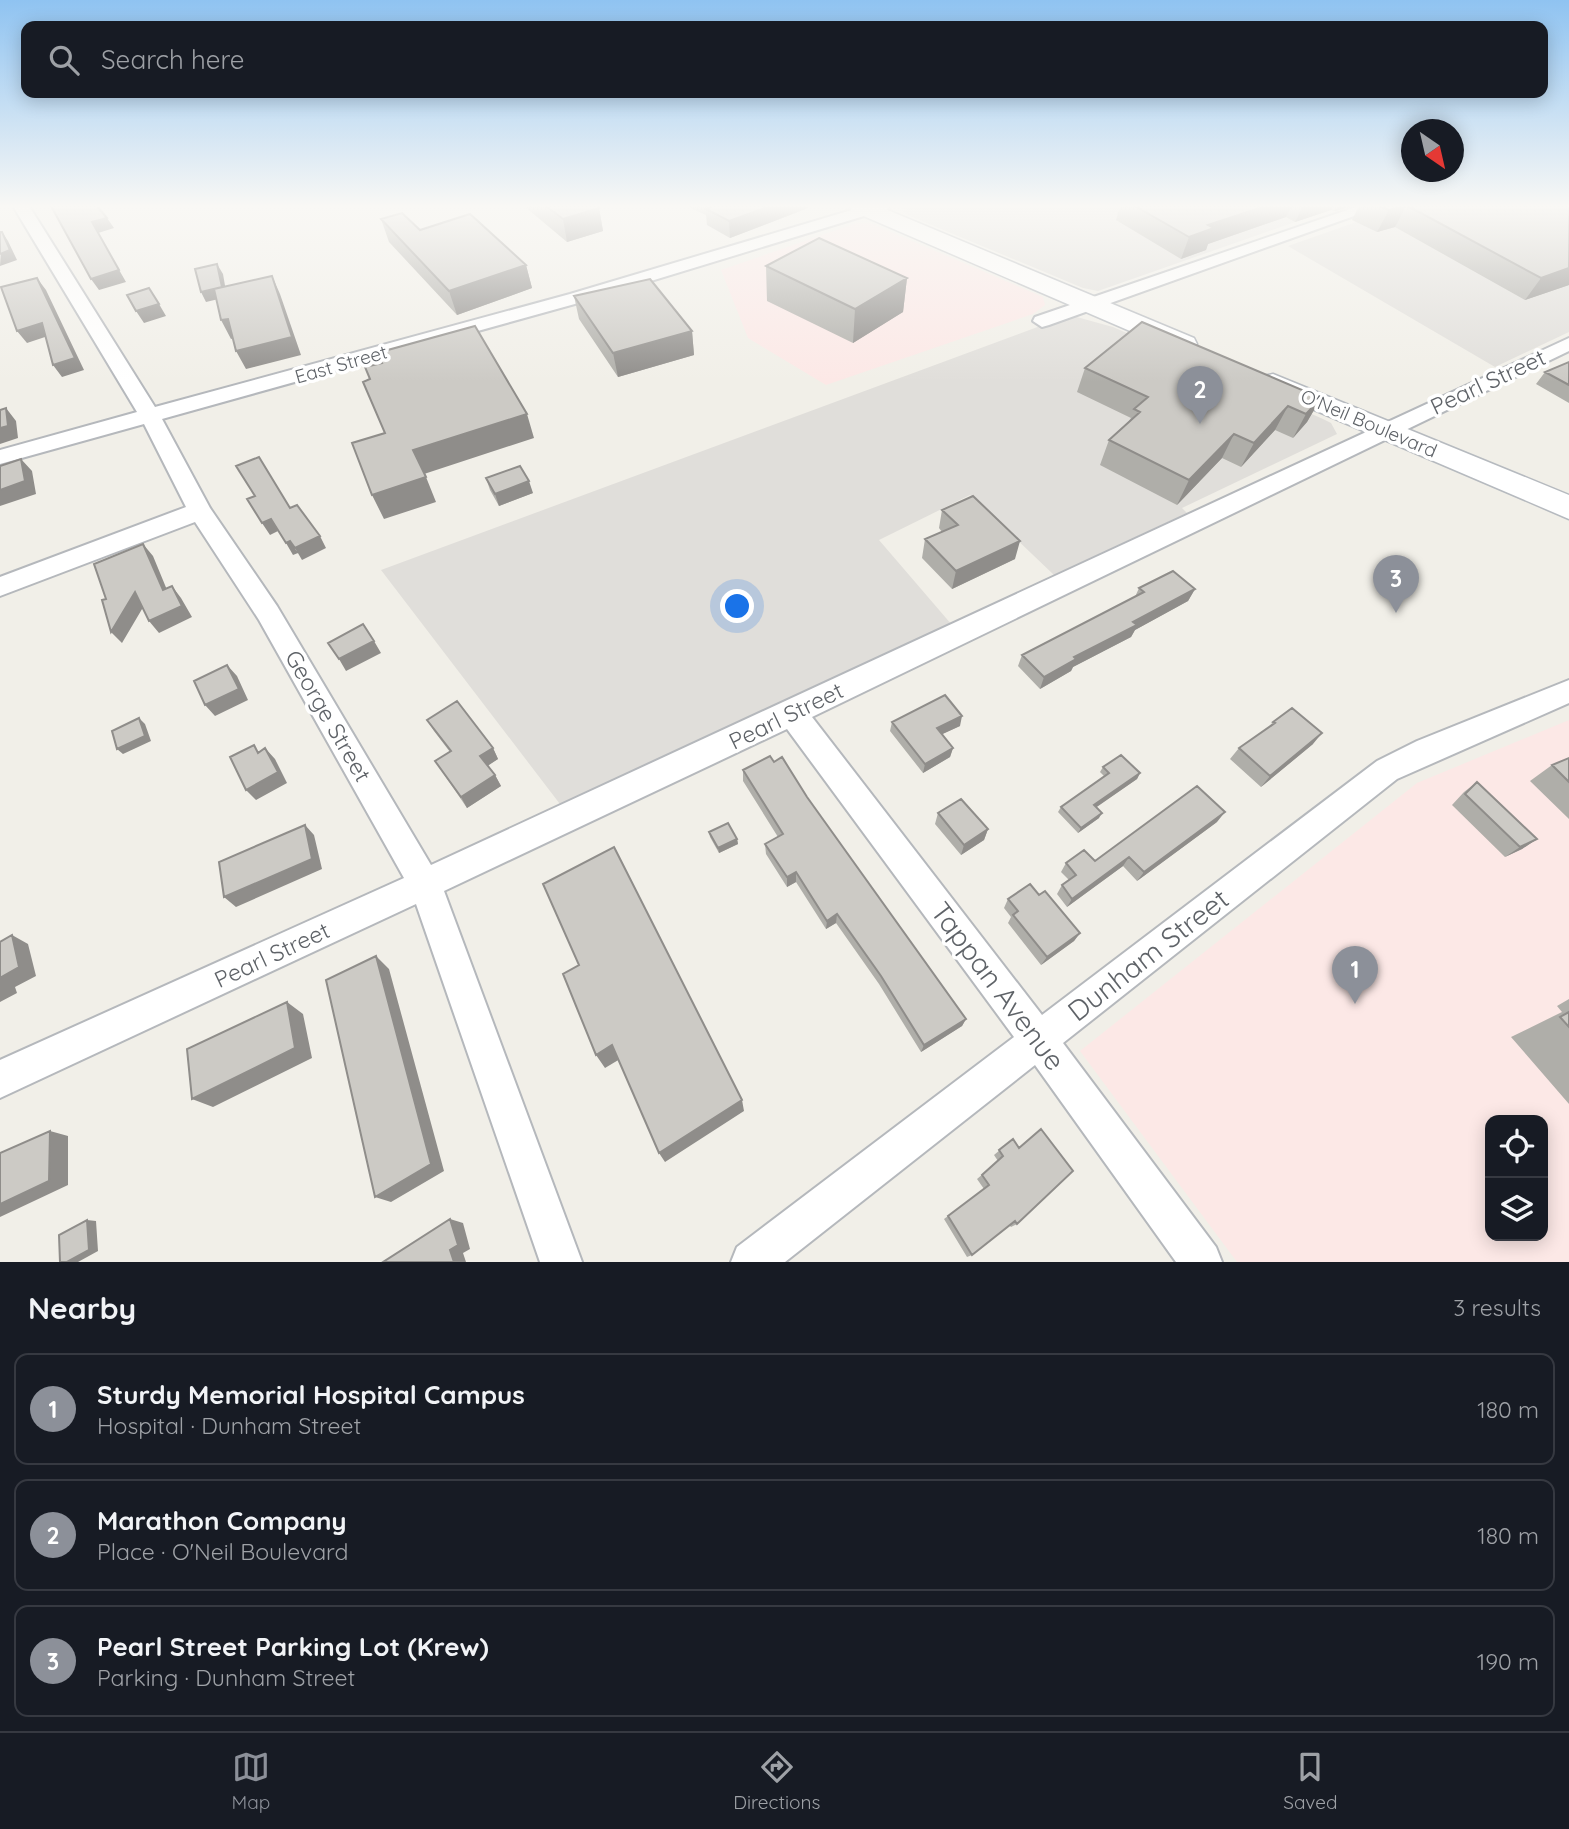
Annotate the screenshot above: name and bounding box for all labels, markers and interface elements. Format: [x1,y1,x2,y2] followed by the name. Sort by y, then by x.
[21,21,1548,98] search box
[45,41,83,79] icon: search
[101,43,245,76] text: Search here
[1401,119,1464,182] north arrow
[292,339,390,389] street label: East Street
[1426,342,1550,421] street label: Pearl Street
[1177,366,1223,424] pin: 2
[1297,383,1441,463] street label: O'Neil Boulevard
[1373,555,1419,613] pin: 3
[720,589,754,623] your location
[279,645,378,787] street label: George Street
[724,675,848,756] street label: Pearl Street
[1060,881,1235,1028] street label: Dunham Street
[924,895,1073,1077] street label: Tappan Avenue
[210,915,334,994] street label: Pearl Street
[1332,946,1378,1004] pin: 1
[1485,1115,1548,1241] map controls
[1485,1115,1548,1178] button: locate
[1485,1178,1548,1241] button: layers
[28,1289,136,1327] text: Nearby
[1453,1293,1541,1322] text: 3 results
[97,1378,525,1411] text: Sturdy Memorial Hospital Campus
[49,1395,57,1424] text: 1
[1477,1395,1539,1424] text: 180 m
[97,1411,361,1440] text: Hospital · Dunham Street
[97,1504,347,1537] text: Marathon Company
[46,1521,60,1550] text: 2
[1477,1521,1539,1550] text: 180 m
[97,1537,348,1566] text: Place · O'Neil Boulevard
[97,1630,489,1663] text: Pearl Street Parking Lot (Krew)
[47,1647,59,1676] text: 3
[1477,1647,1539,1676] text: 190 m
[97,1663,355,1692] text: Parking · Dunham Street
[232,1748,270,1814] tab: Map
[733,1748,820,1814] tab: Directions
[1283,1748,1338,1814] tab: Saved

